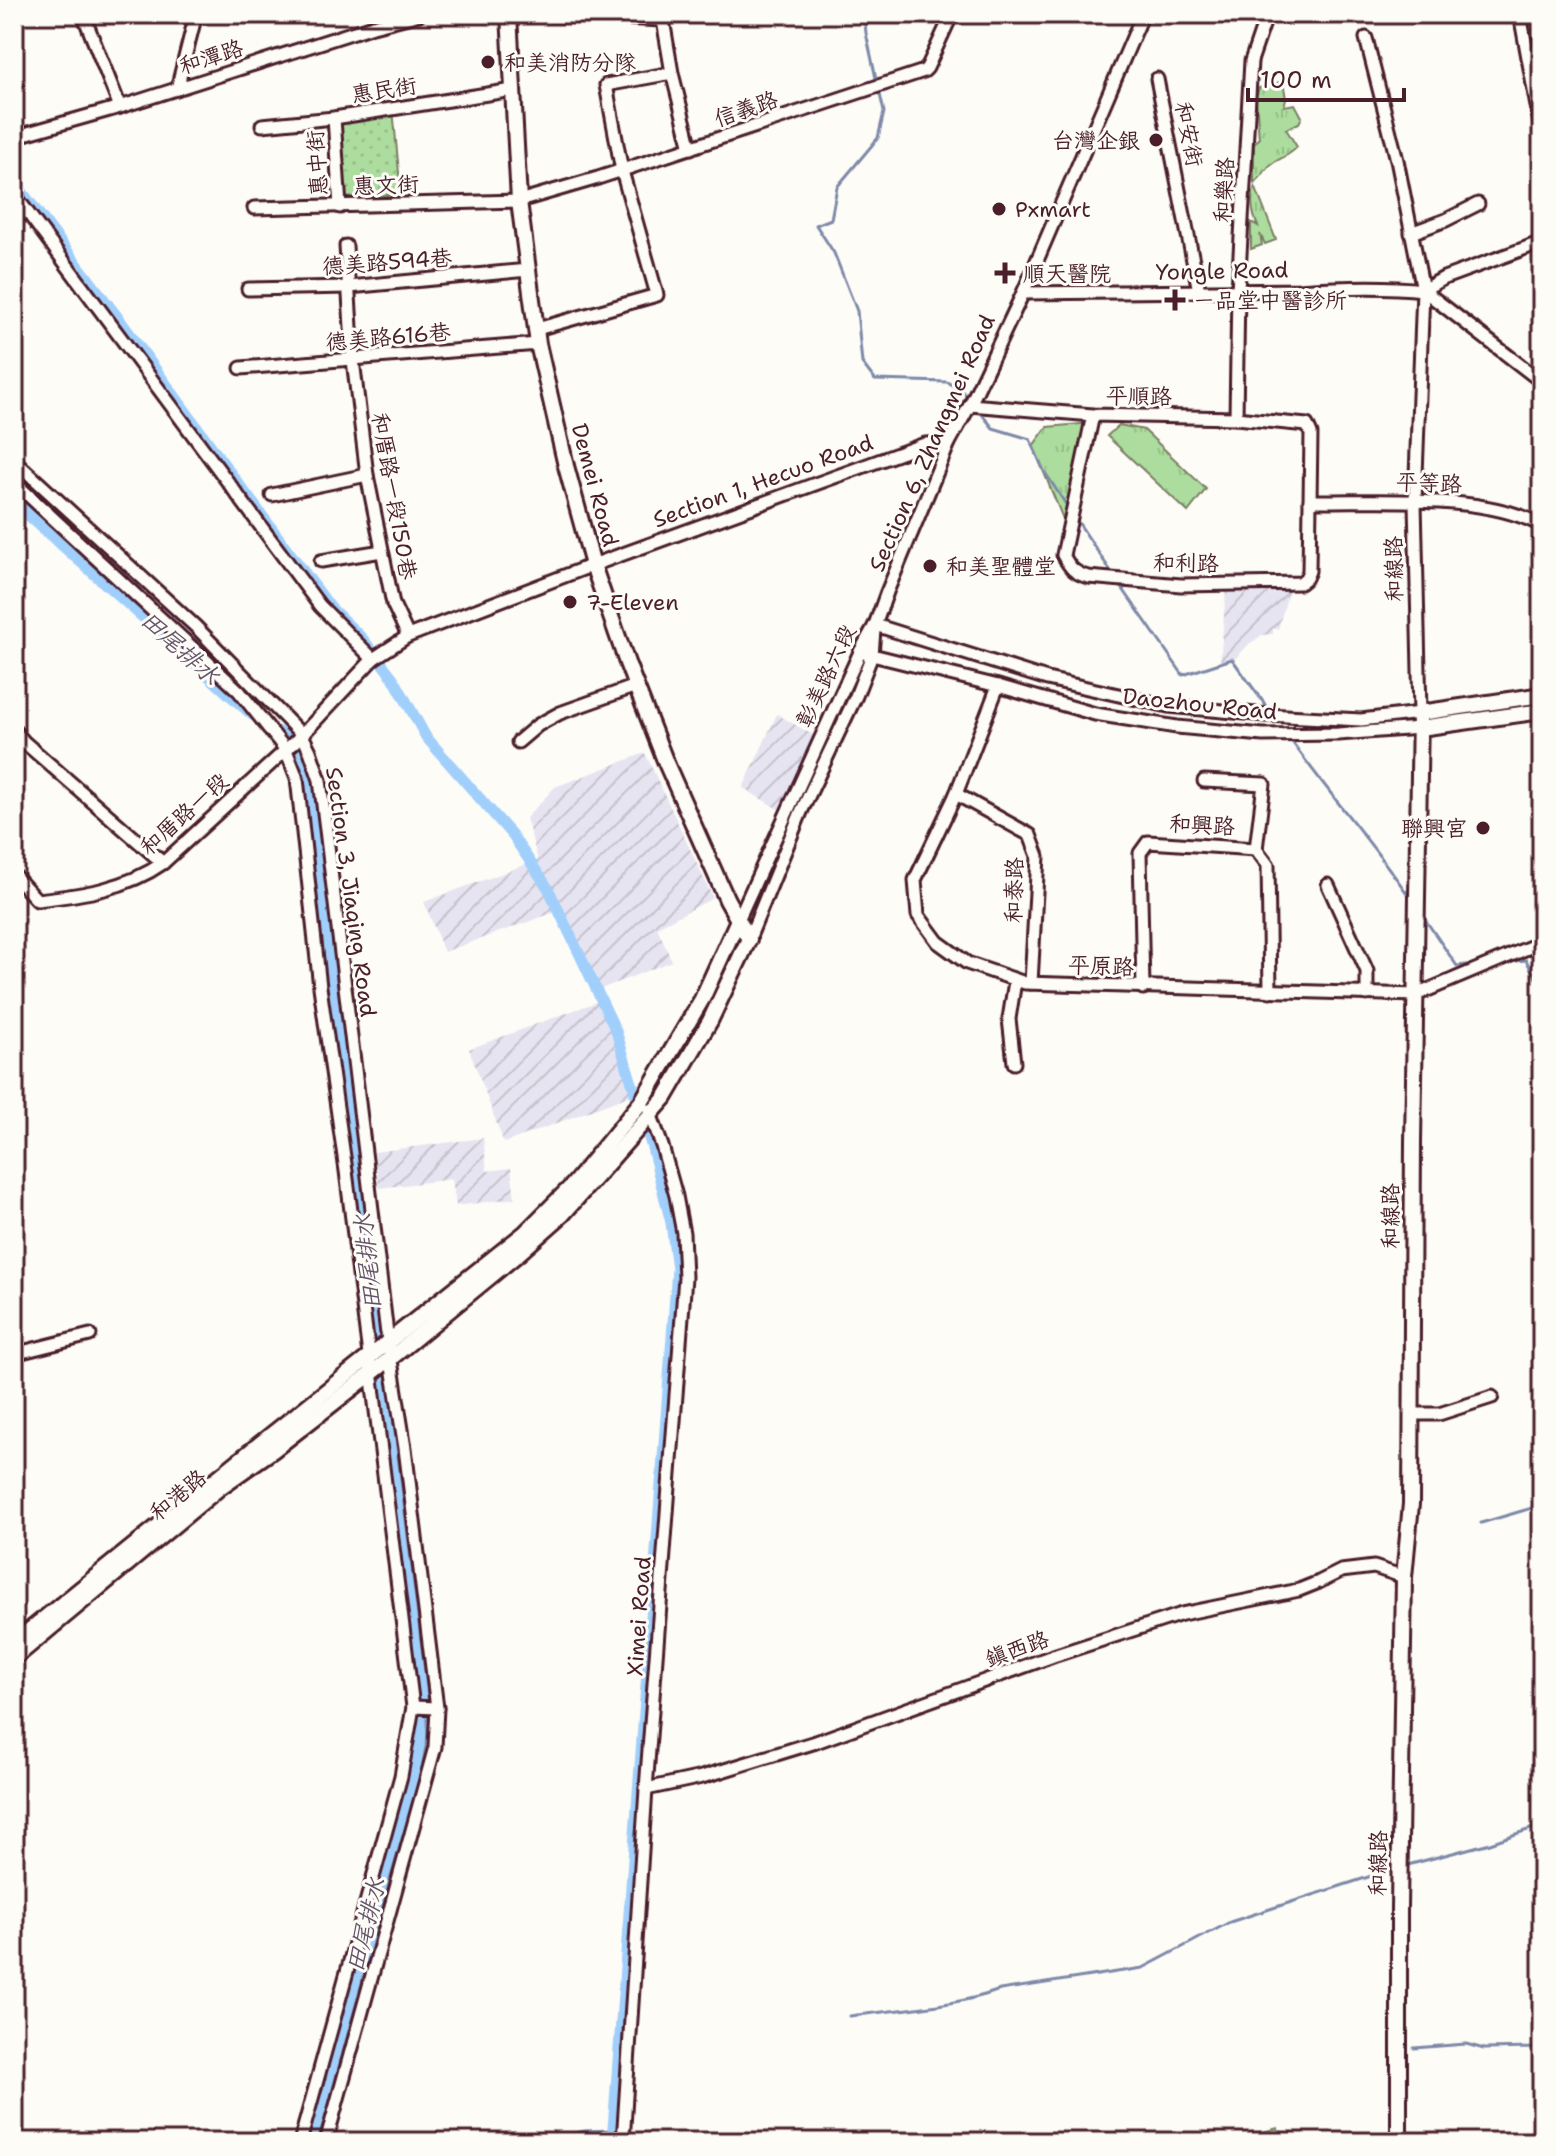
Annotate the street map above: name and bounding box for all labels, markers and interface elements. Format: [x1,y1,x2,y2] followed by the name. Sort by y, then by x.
[175,33,247,81] street label: 和潭路
[504,48,636,77] place label: 和美消防分隊
[1248,52,1404,102] scale bar
[479,53,497,71] marker: 和美消防分隊
[1260,64,1332,96] text: 100 m
[349,71,419,109] street label: 惠民街
[710,85,782,133] street label: 信義路
[1168,99,1210,169] street label: 和安街
[1052,126,1140,155] place label: 台灣企銀
[300,129,334,197] street label: 惠中街
[1147,131,1165,149] marker: 台灣企銀
[1208,156,1240,224] street label: 和樂路
[353,169,419,201] street label: 惠文街
[1015,195,1091,224] place label: Pxmart
[990,200,1008,218] marker: Pxmart
[321,243,453,281] street label: 德美路594巷
[1155,255,1289,287] street label: Yongle Road
[1023,259,1111,288] place label: 順天醫院
[994,262,1016,284] marker: 順天醫院
[1193,286,1347,315] place label: ㄧ品堂中醫診所
[1164,289,1186,311] marker: ㄧ品堂中醫診所
[862,310,1002,576] street label: Section 6, Zhangmei Road
[324,317,452,357] street label: 德美路616巷
[1106,381,1172,411] street label: 平順路
[365,410,423,582] street label: 和厝路一段150巷
[565,420,625,550] street label: Demei Road
[649,428,877,534] street label: Section 1, Hecuo Road
[1396,467,1462,499] street label: 平等路
[1379,536,1409,602] street label: 和線路
[1153,548,1219,578] street label: 和利路
[946,552,1056,581] place label: 和美聖體堂
[921,557,939,575] marker: 和美聖體堂
[586,588,679,617] place label: 7-Eleven
[561,593,579,611] marker: 7-Eleven
[134,604,227,693] water label: 田尾排水
[790,620,862,732] street label: 彰美路六段
[1121,681,1279,727] street label: Daozhou Road
[319,765,383,1019] street label: Section 3, Jiaqing Road
[133,766,235,862] street label: 和厝路一段
[1168,809,1236,841] street label: 和興路
[1401,814,1467,843] place label: 聯興宮
[1474,819,1492,837] marker: 聯興宮
[999,857,1029,923] street label: 和泰路
[1068,950,1134,982] street label: 平原路
[1376,1183,1405,1249] street label: 和線路
[347,1212,389,1311] water label: 田尾排水
[143,1463,213,1527] street label: 和港路
[620,1555,658,1677] street label: Ximei Road
[981,1624,1053,1674] street label: 鎮西路
[1363,1830,1393,1896] street label: 和線路
[339,1874,393,1975] water label: 田尾排水

